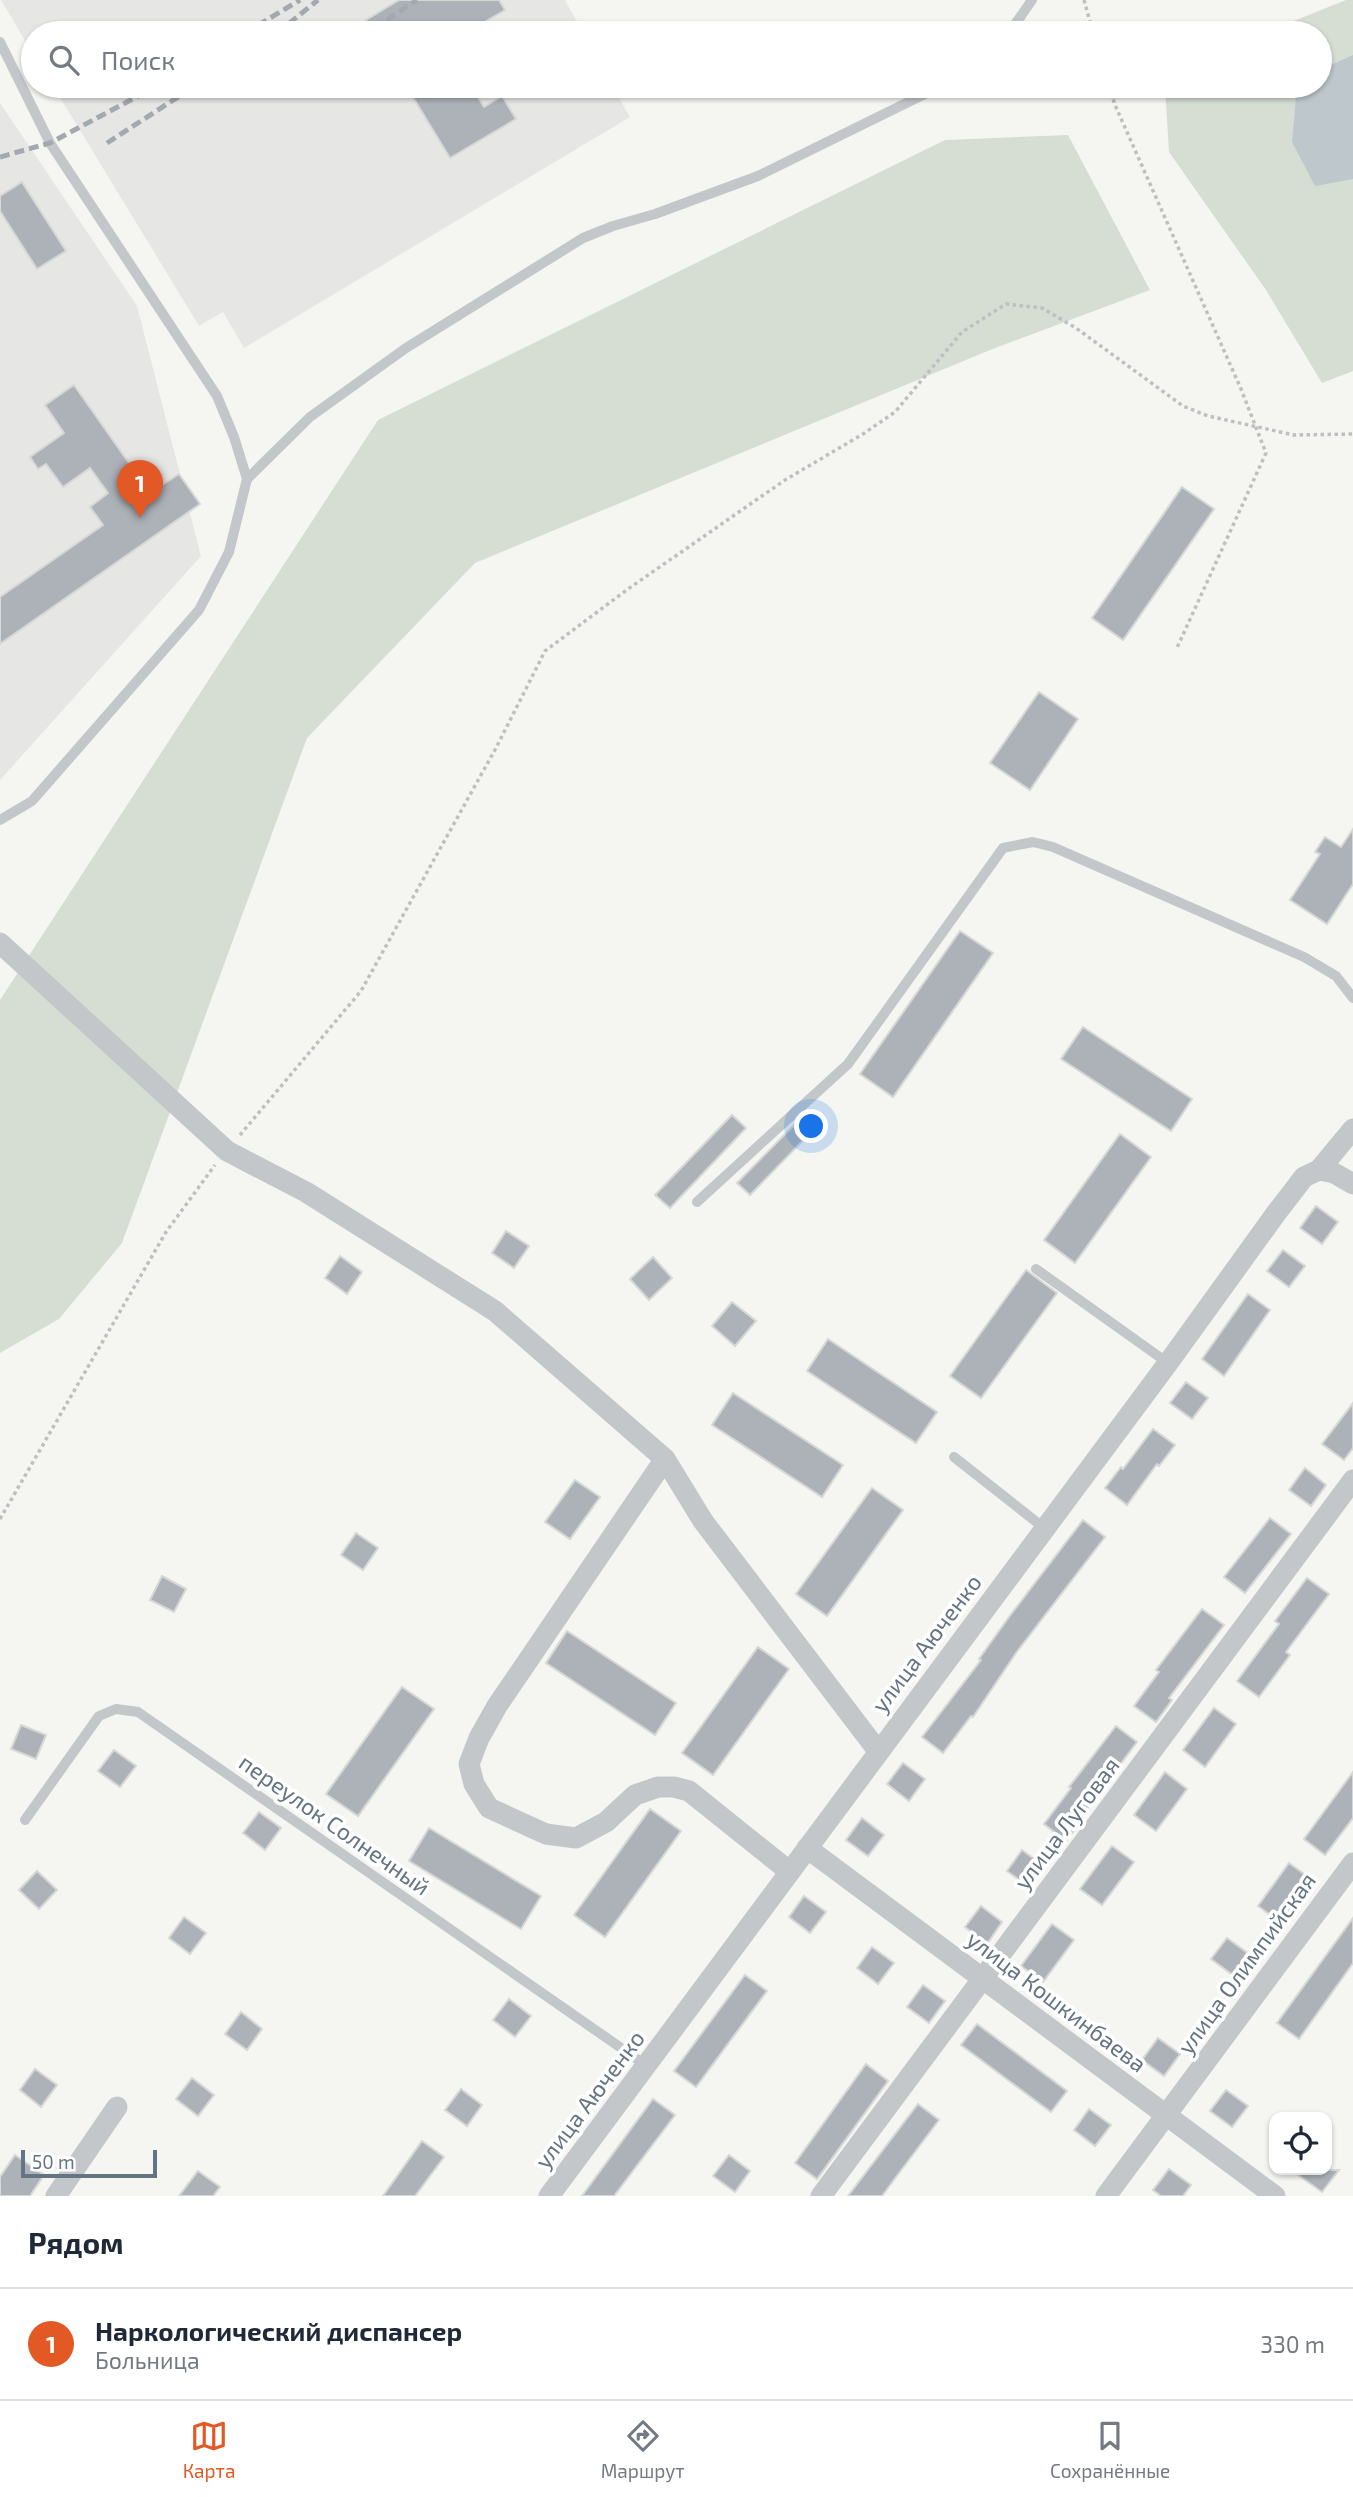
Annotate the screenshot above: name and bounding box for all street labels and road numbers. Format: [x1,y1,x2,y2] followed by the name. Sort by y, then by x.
[865,1569,988,1718] street label: улица Аюченко
[234,1748,436,1901] street label: переулок Солнечный
[1007,1751,1126,1895] street label: улица Луговая
[1171,1867,1322,2060] street label: улица Олимпийская
[961,1924,1152,2078] street label: улица Кошкинбаева
[528,2025,651,2174] street label: улица Аюченко

